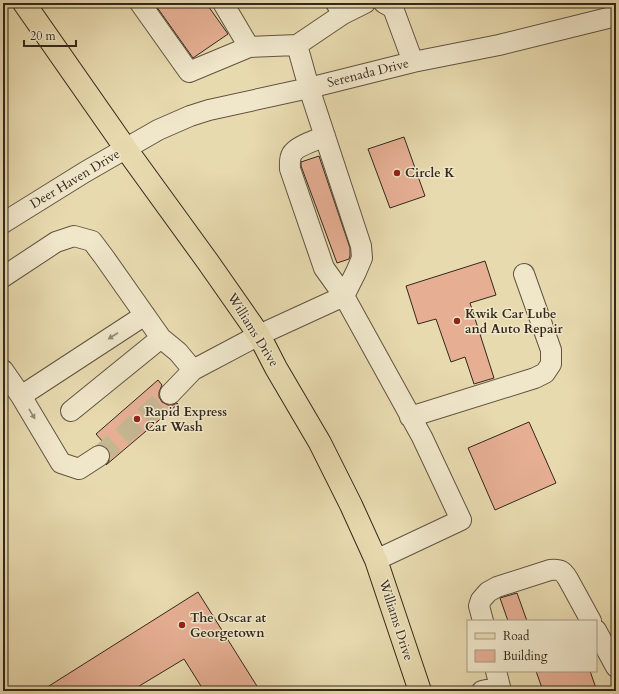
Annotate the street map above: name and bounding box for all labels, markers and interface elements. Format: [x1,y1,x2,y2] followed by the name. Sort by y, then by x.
[24,22,76,48] scale bar
[30,28,57,44] text: 20 m
[325,54,411,92] street label: Serenada Drive
[27,145,123,213] street label: Deer Haven Drive
[405,164,455,182] place label: Circle K
[392,168,402,178] marker: Circle K
[223,289,283,371] street label: Williams Drive
[465,305,564,338] place label: Kwik Car Lube and Auto Repair
[452,316,462,326] marker: Kwik Car Lube and Auto Repair
[107,333,119,340] one-way arrow
[145,403,227,436] place label: Rapid Express Car Wash
[29,408,36,420] one-way arrow
[132,414,142,424] marker: Rapid Express Car Wash
[374,576,418,663] street label: Williams Drive
[190,609,267,642] place label: The Oscar at Georgetown
[177,620,187,630] marker: The Oscar at Georgetown
[467,620,597,672] legend
[503,628,530,644] text: Road
[503,648,548,664] text: Building

